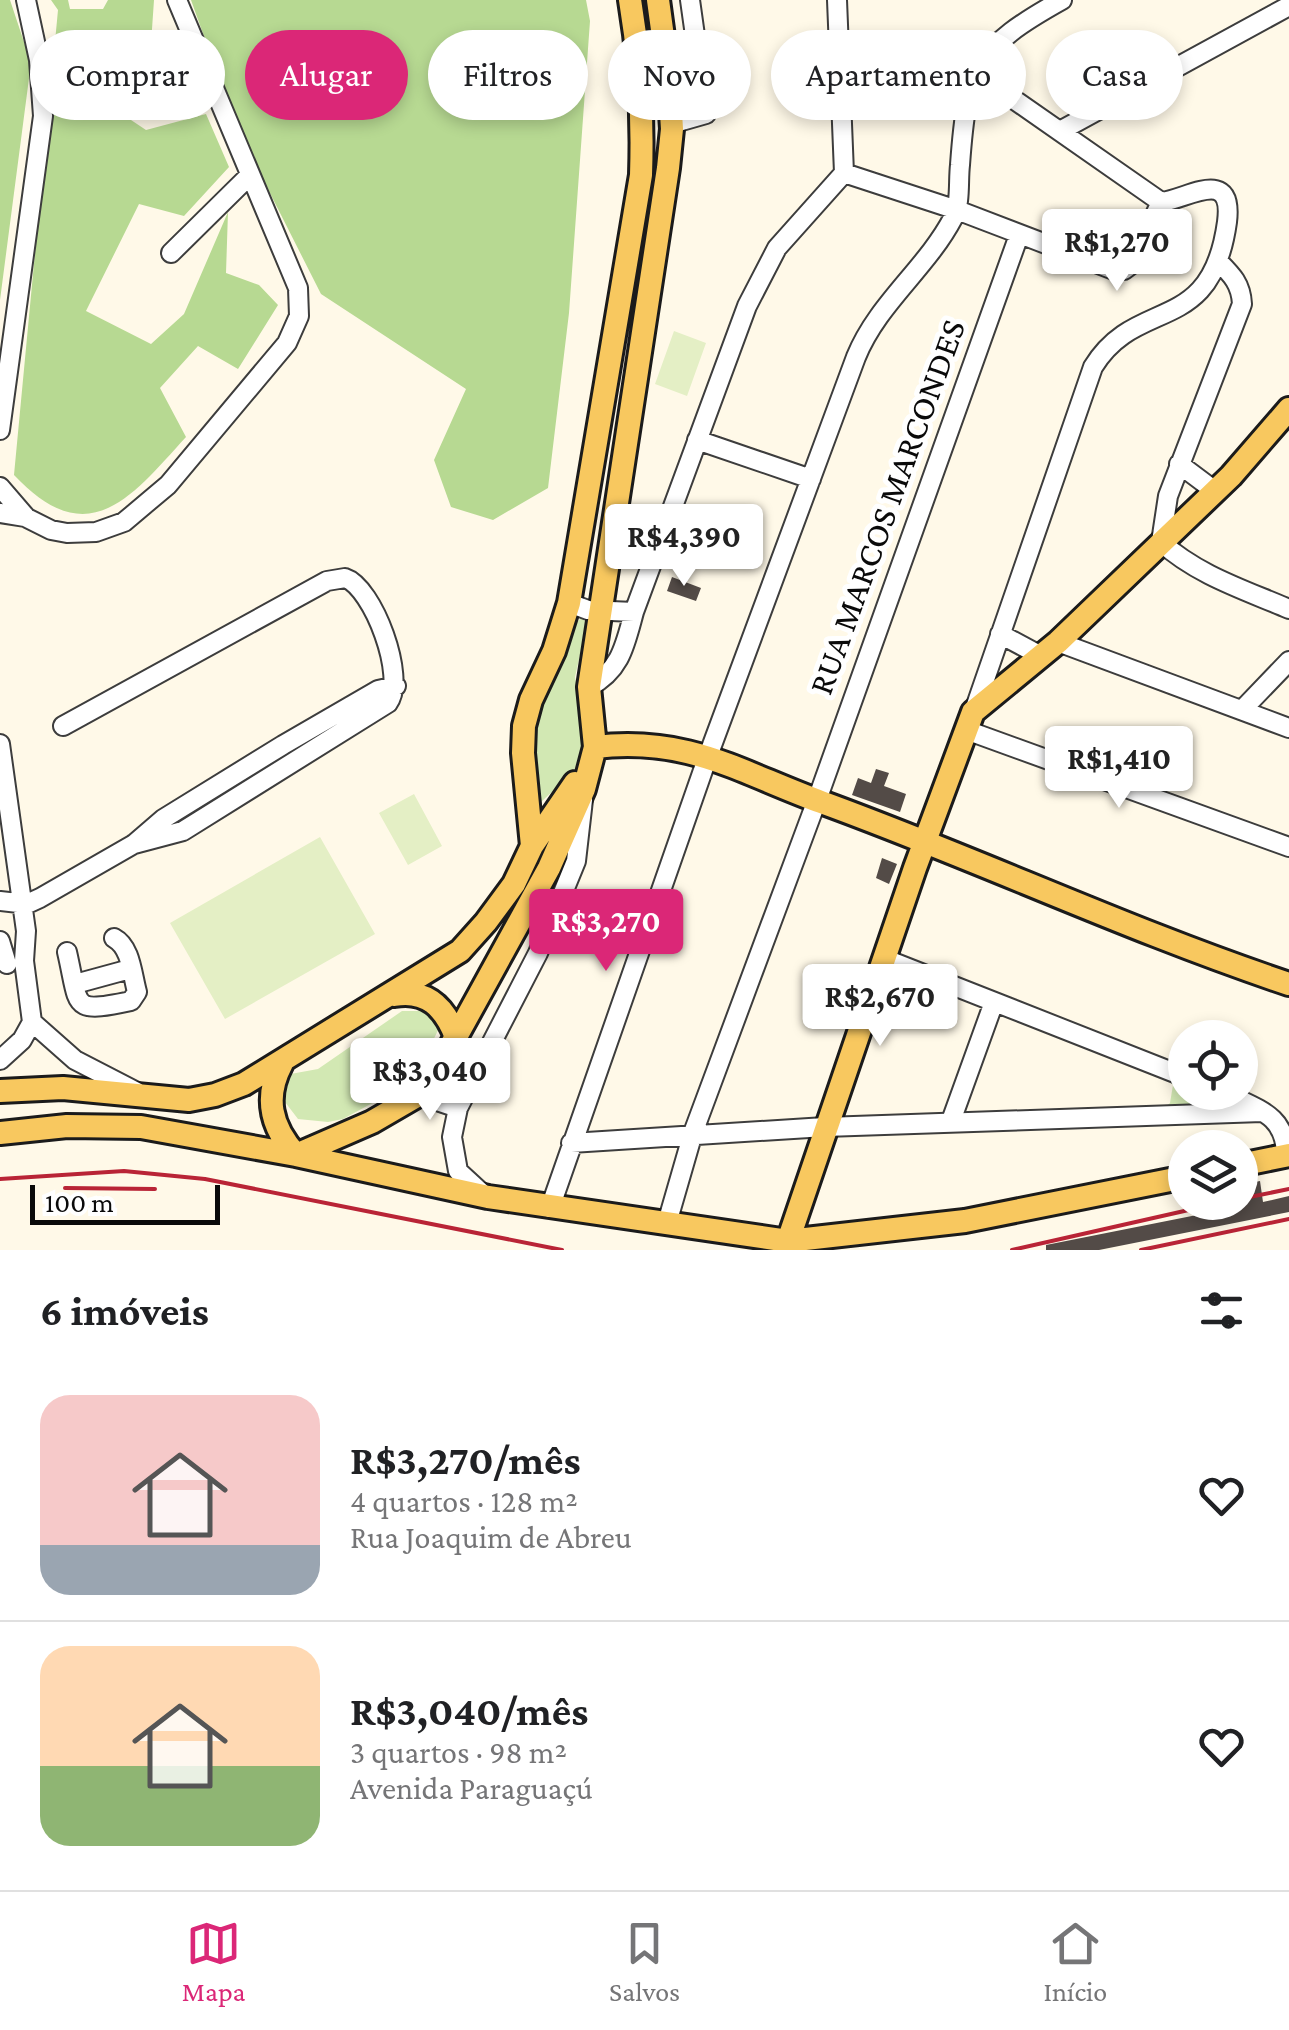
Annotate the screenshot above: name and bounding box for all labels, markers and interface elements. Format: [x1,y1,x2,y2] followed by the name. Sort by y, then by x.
[30,30,225,120] chip: Comprar
[245,30,408,120] chip: Alugar
[428,30,588,120] chip: Filtros
[608,30,751,120] chip: Novo
[771,30,1026,120] chip: Apartamento
[1046,30,1183,120] chip: Casa
[1025,209,1209,294] pin: R$1,270
[1064,223,1170,259] text: R$1,270
[801,314,973,700] street label: RUA MARCOS MARCONDES
[592,504,776,589] pin: R$4,390
[627,518,741,554] text: R$4,390
[1027,726,1211,811] pin: R$1,410
[1067,740,1171,776] text: R$1,410
[514,889,698,974] pin: R$3,270
[551,903,661,939] text: R$3,270
[788,964,972,1049] pin: R$2,670
[825,978,935,1014] text: R$2,670
[1168,1020,1258,1220] map controls
[1168,1020,1258,1110] button: locate
[338,1038,522,1123] pin: R$3,040
[372,1052,488,1088] text: R$3,040
[1168,1130,1258,1220] button: layers
[30,1180,220,1224] scale bar
[45,1187,114,1218] text: 100 m
[1194,1283,1249,1338] icon: filters
[40,1287,209,1334] text: 6 imóveis
[120,1435,240,1555] icon: home
[350,1436,581,1483] text: R$3,270/mês
[1194,1468,1249,1523] icon: heart
[350,1483,578,1519] text: 4 quartos · 128 m²
[350,1519,632,1555] text: Rua Joaquim de Abreu
[120,1686,240,1806] icon: home
[350,1687,588,1734] text: R$3,040/mês
[1194,1719,1249,1774] icon: heart
[350,1734,567,1770] text: 3 quartos · 98 m²
[350,1770,593,1806] text: Avenida Paraguaçú
[182,1916,246,2007] tab: Mapa
[609,1916,680,2007] tab: Salvos
[1044,1916,1107,2007] tab: Início

